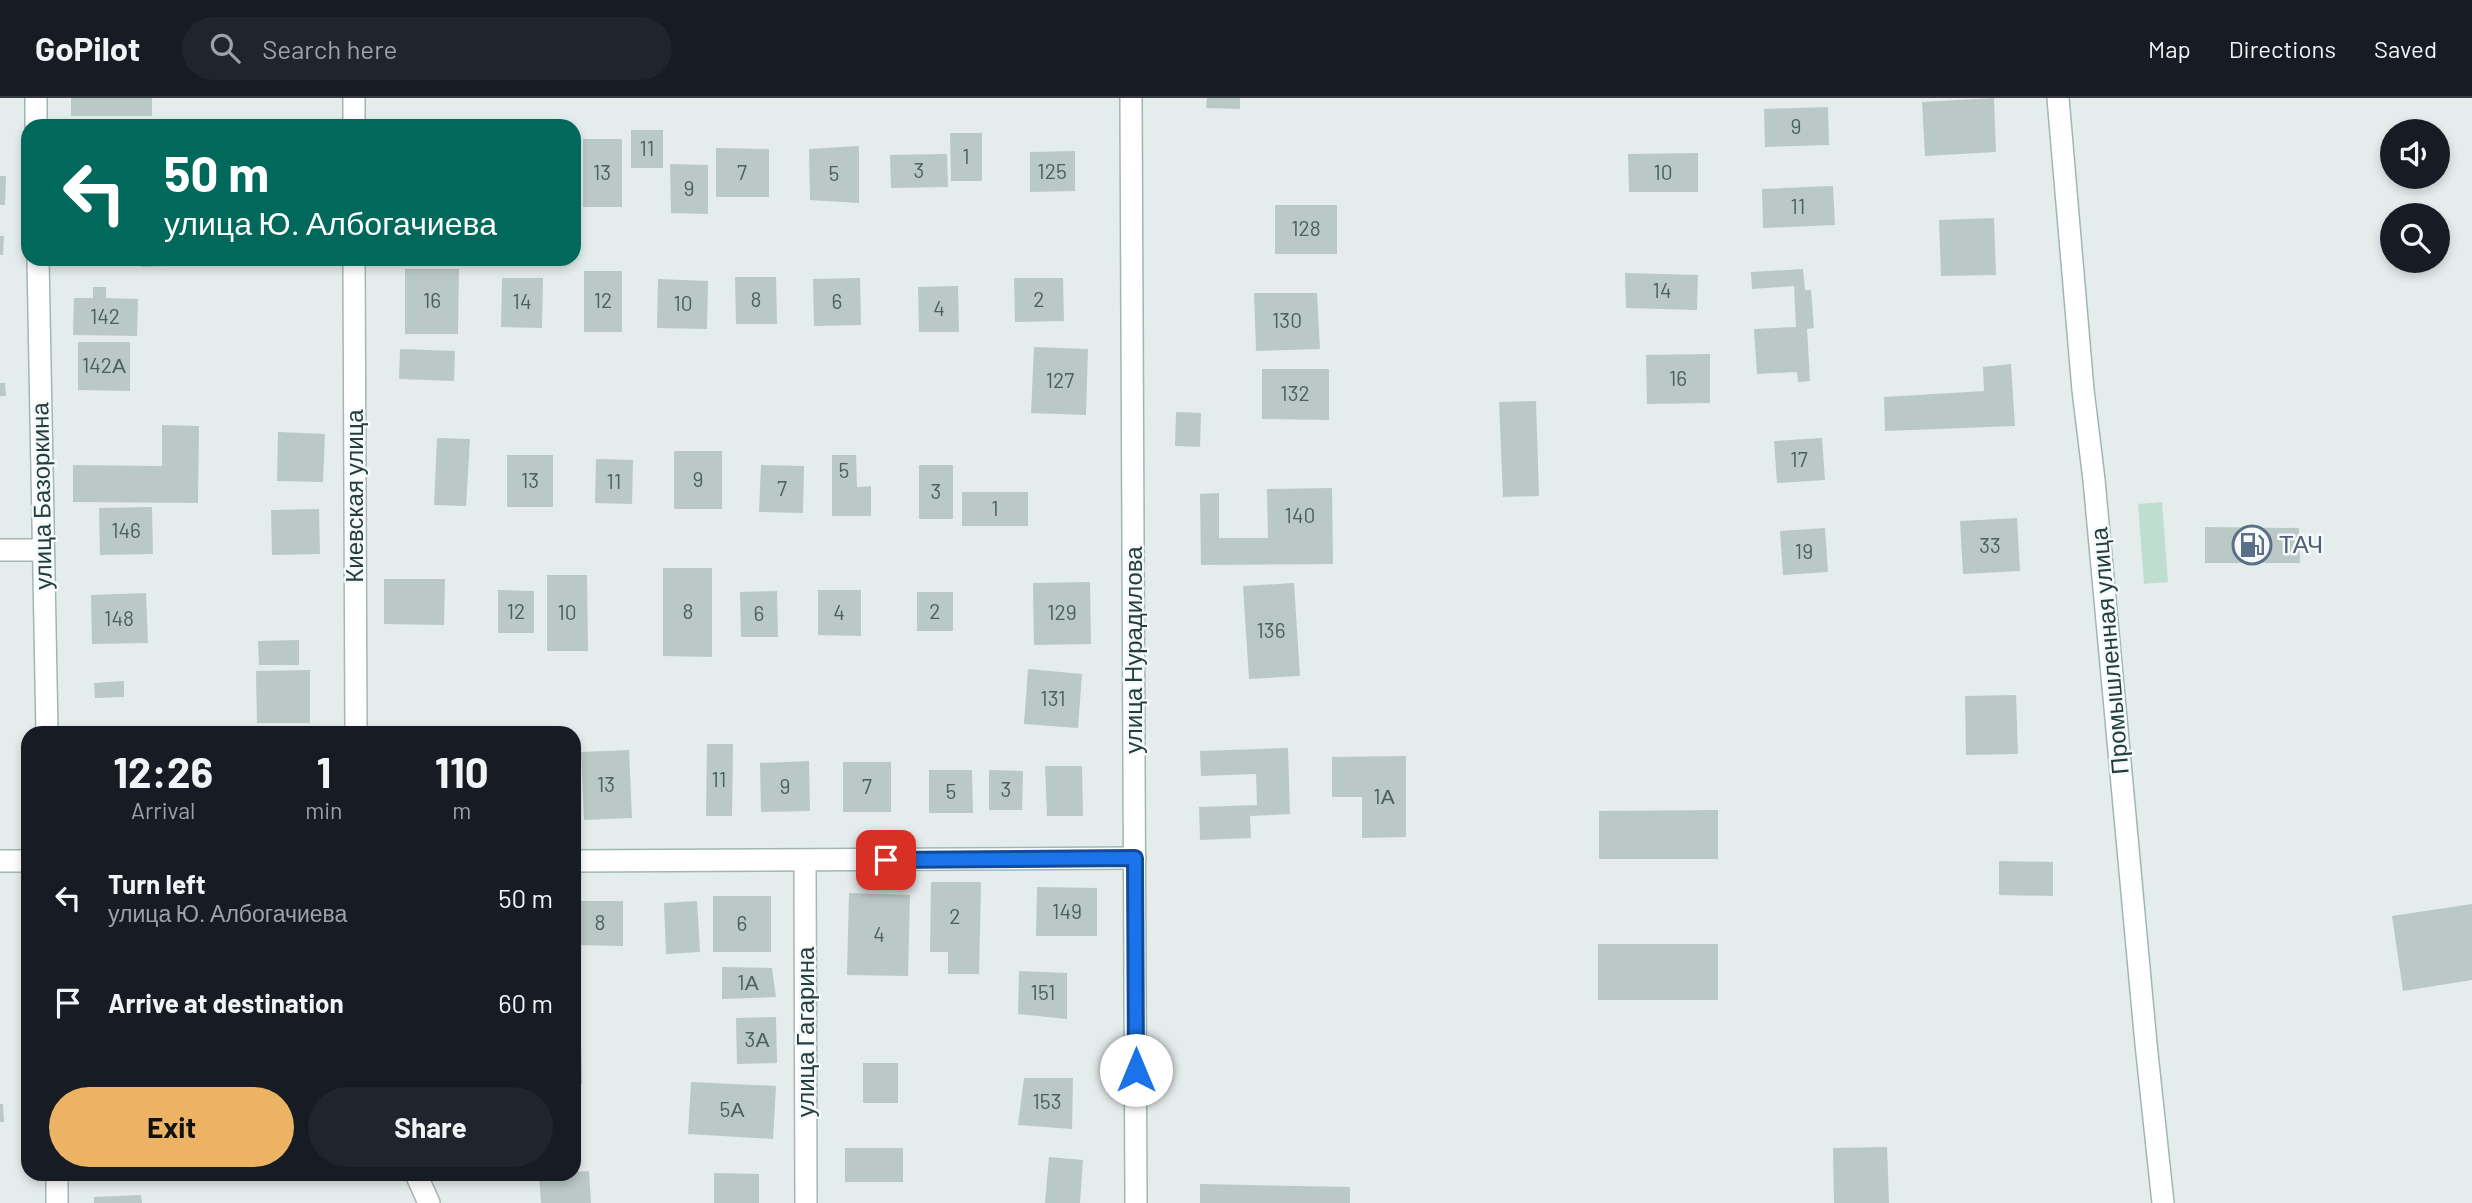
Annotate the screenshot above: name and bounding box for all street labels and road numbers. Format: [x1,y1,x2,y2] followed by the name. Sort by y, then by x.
[24,401,57,590] street label: улица Базоркина
[339,409,368,583] street label: Киевская улица
[2083,526,2134,776] street label: Промышленная улица
[1118,546,1147,754] street label: улица Нурадилова
[790,946,819,1117] street label: улица Гагарина

